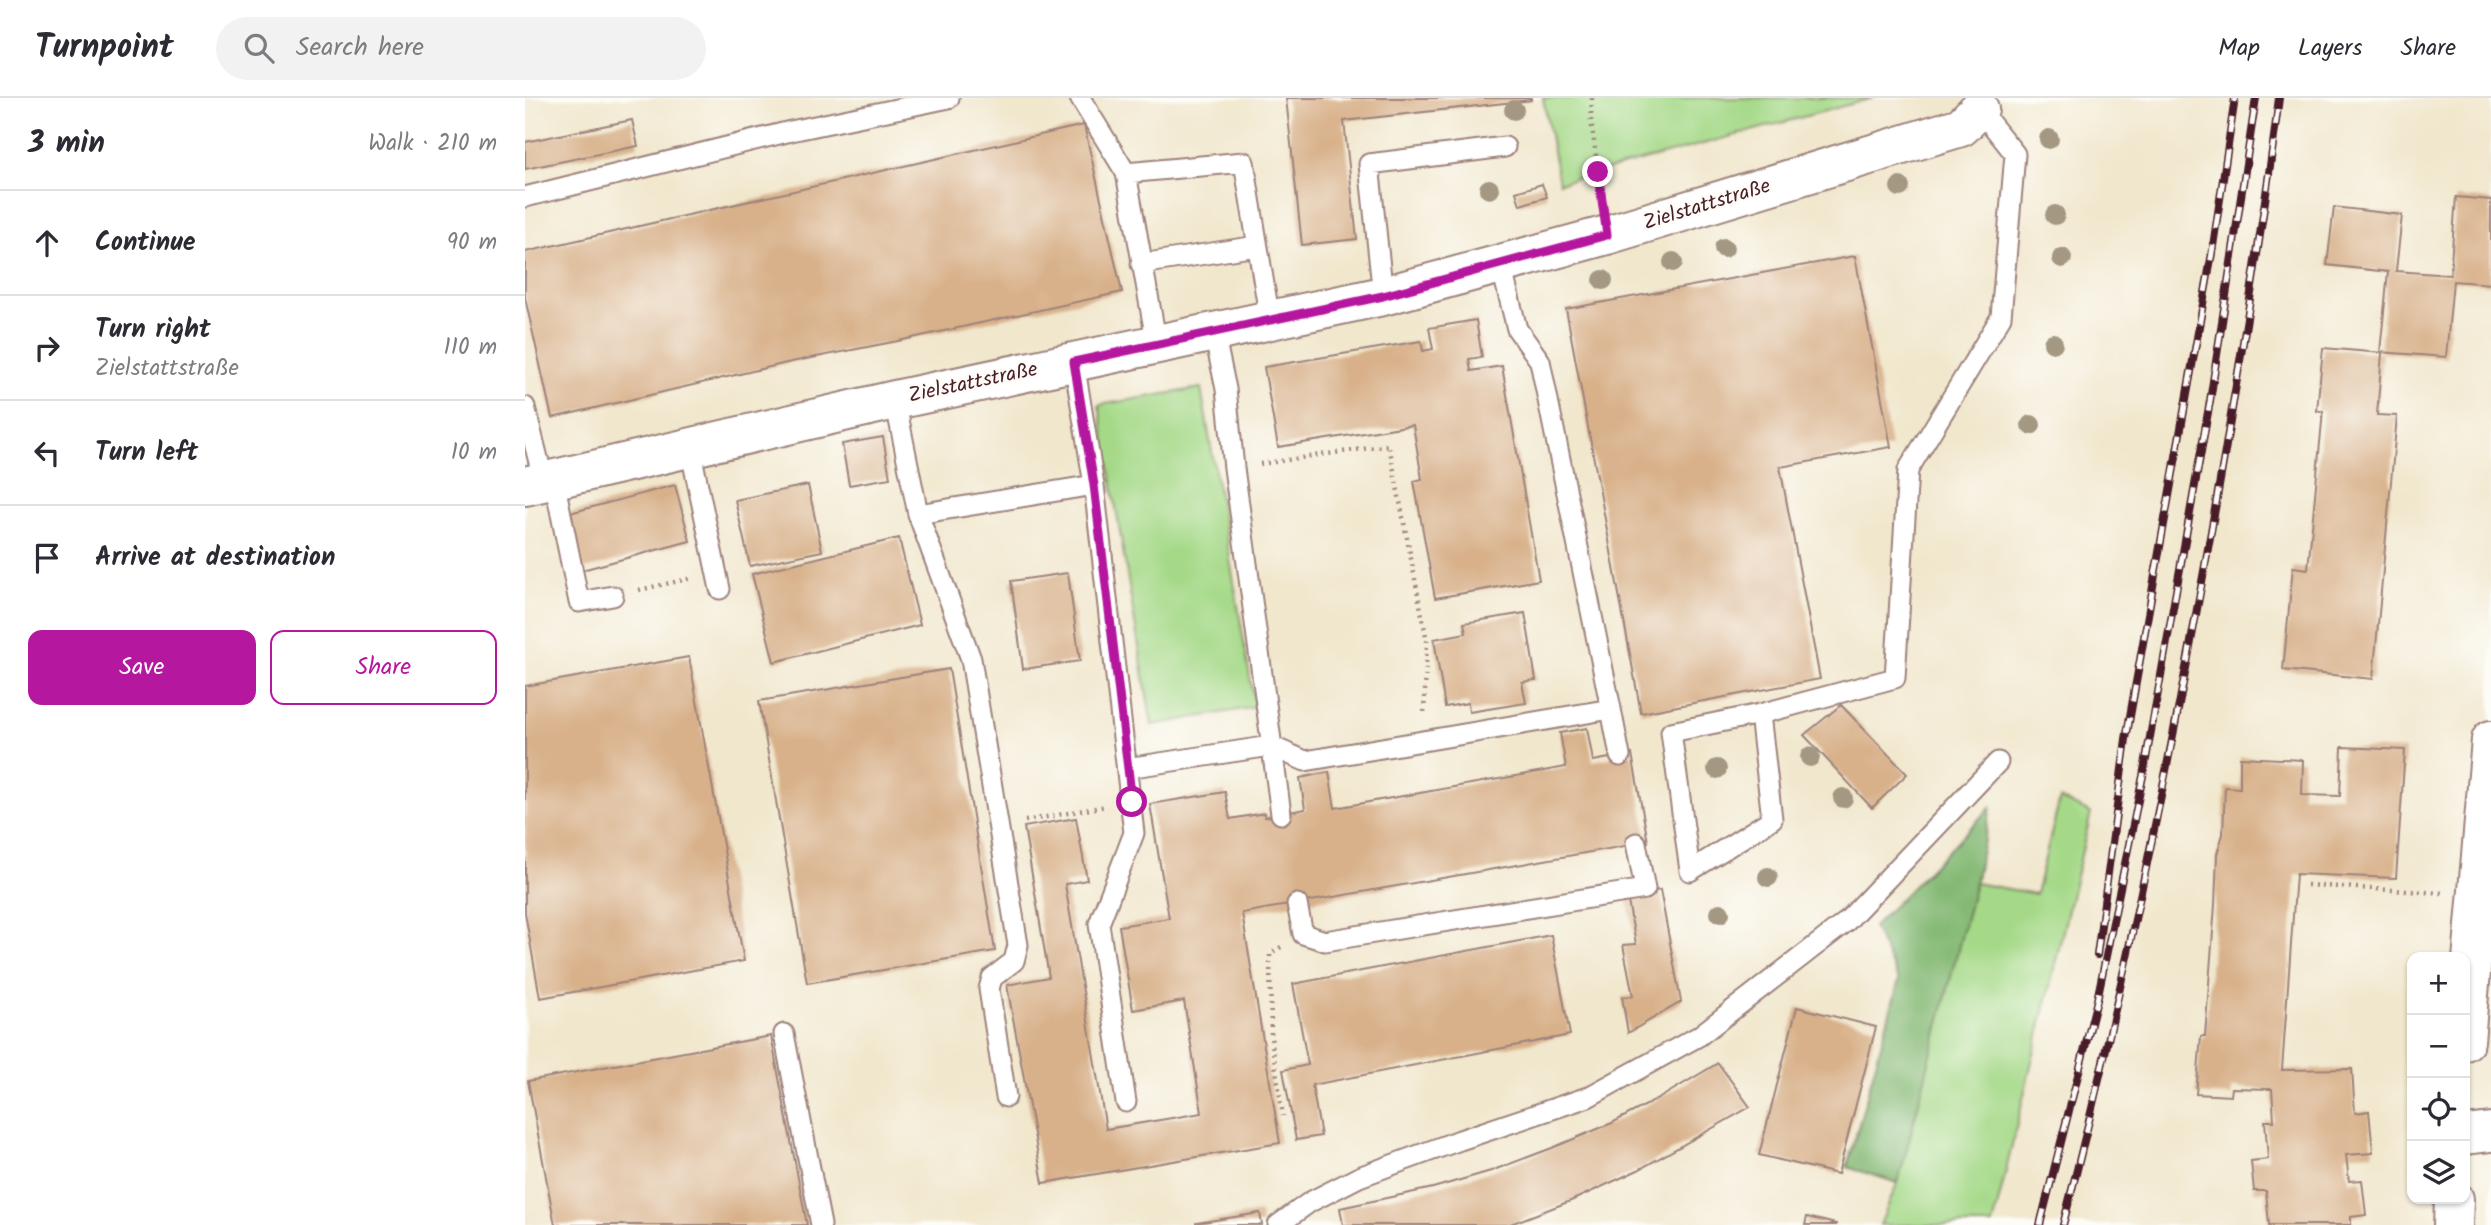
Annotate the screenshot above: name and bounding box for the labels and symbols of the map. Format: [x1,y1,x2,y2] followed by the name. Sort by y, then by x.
[1582,156,1613,187] route end
[1639,170,1775,240] street label: Zielstattstraße
[905,353,1041,413] street label: Zielstattstraße
[1116,786,1147,817] route start

